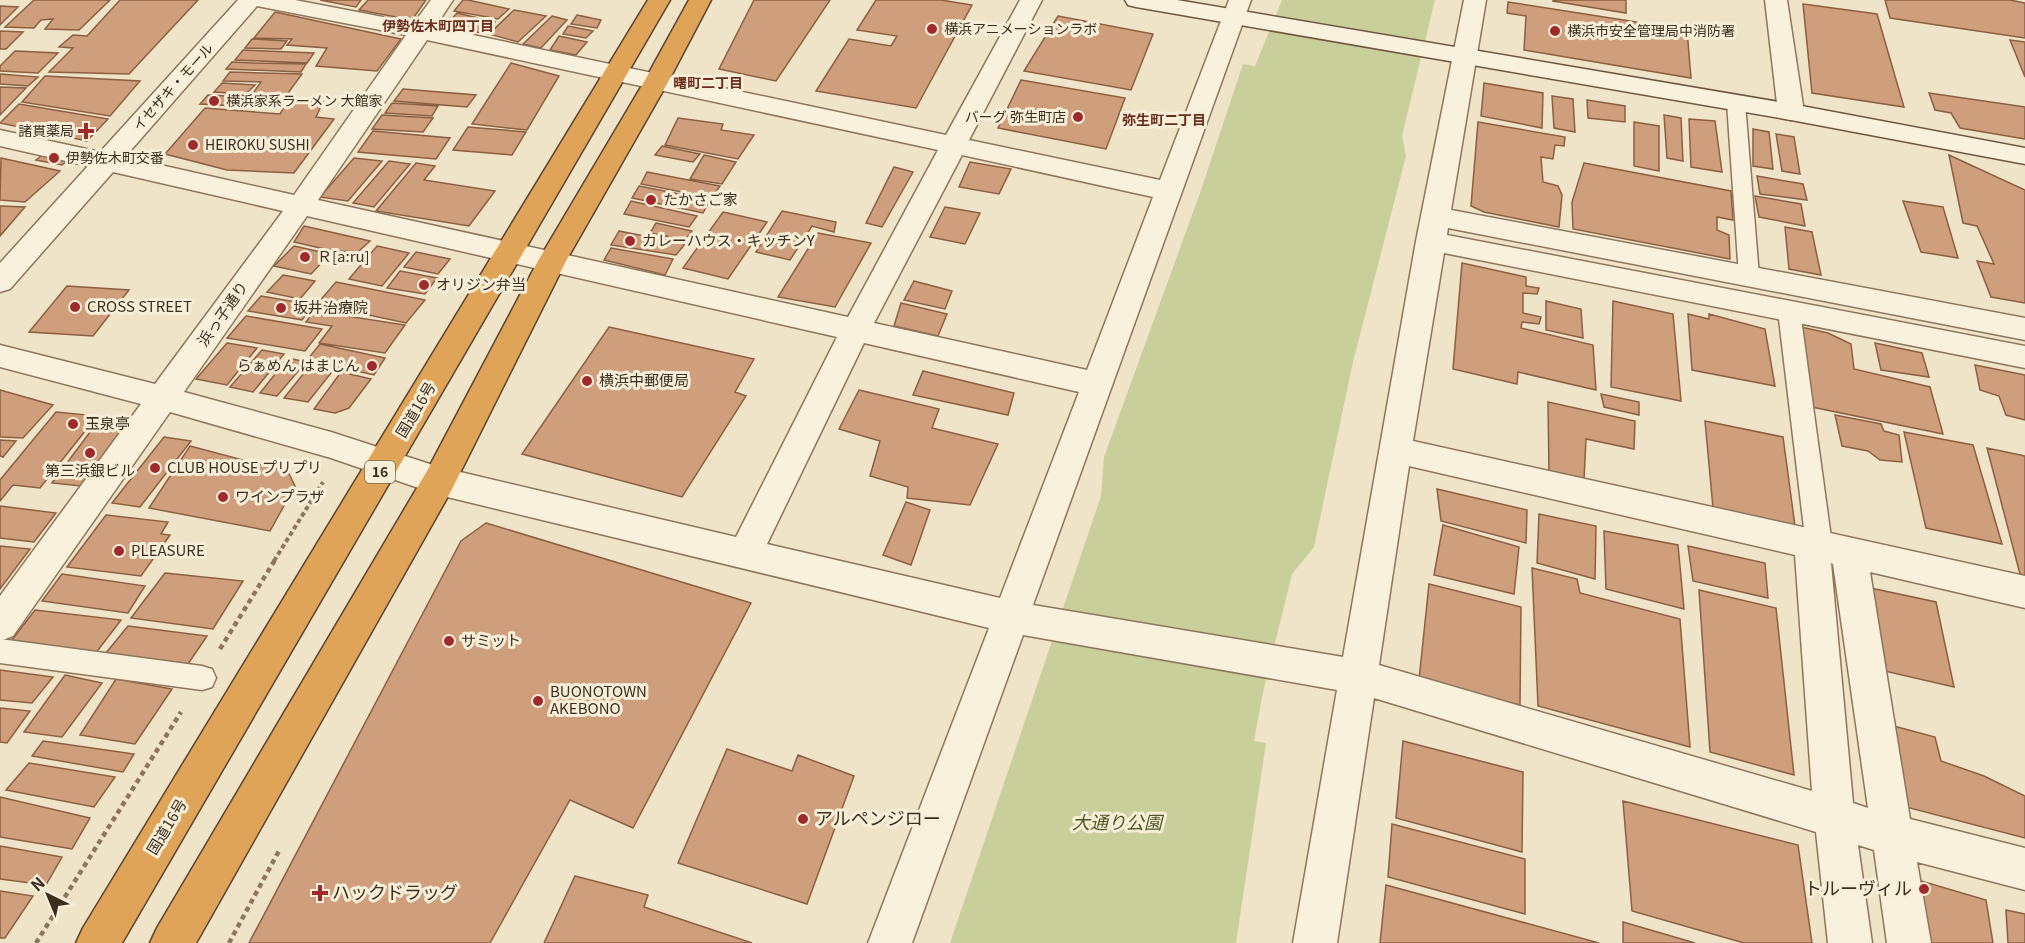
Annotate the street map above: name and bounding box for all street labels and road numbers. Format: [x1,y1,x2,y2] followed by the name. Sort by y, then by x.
[127,38,217,135] street label: イセザキ・モール
[192,276,252,350] street label: 浜っ子通り
[390,377,440,441] street label: 国道16号
[365,461,395,483] road number: 16
[141,794,191,858] street label: 国道16号

